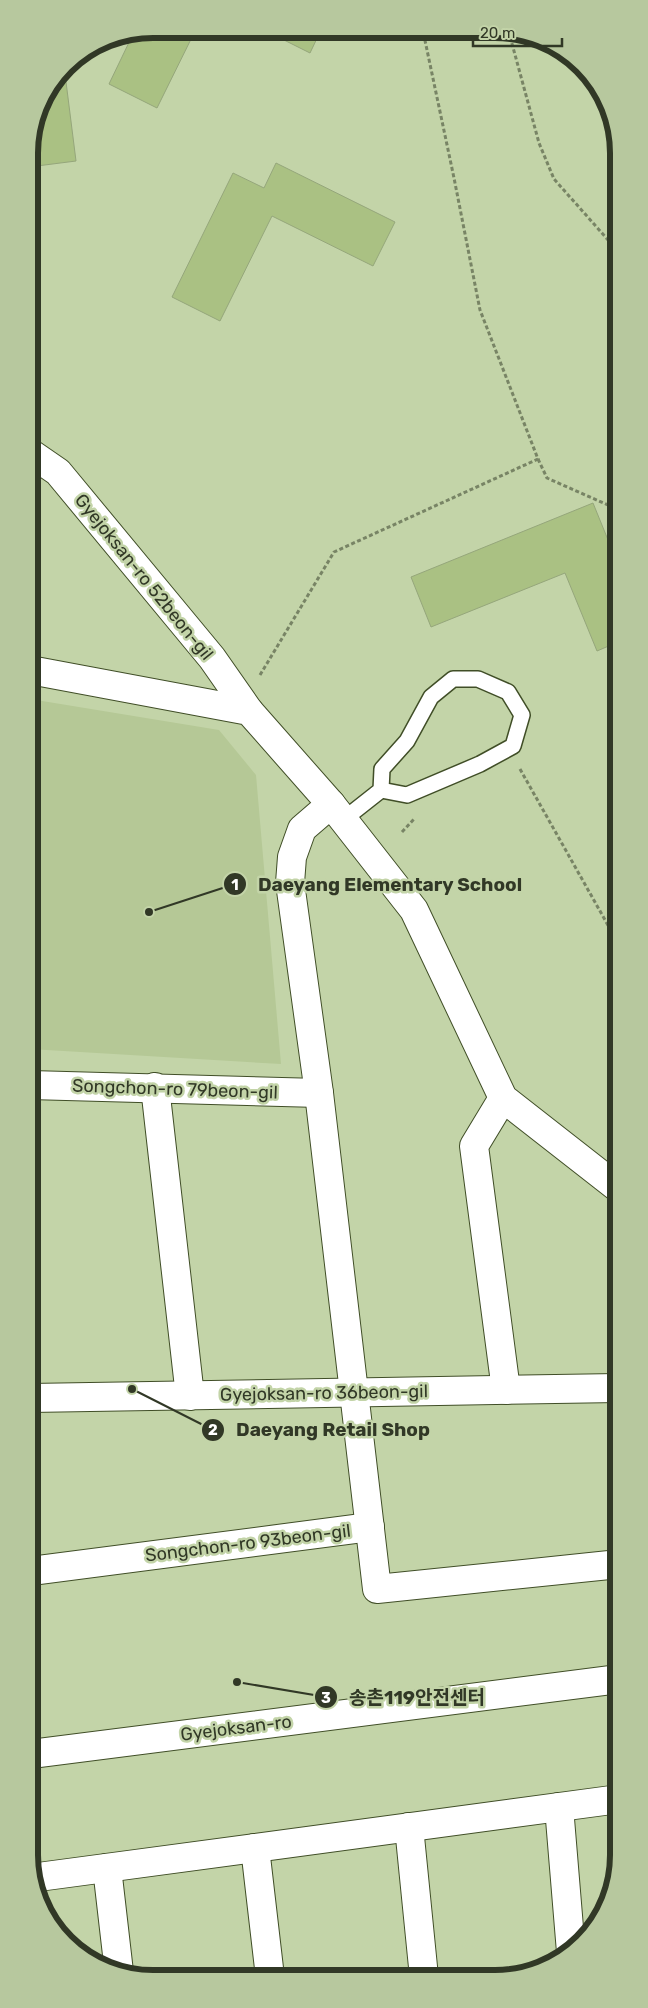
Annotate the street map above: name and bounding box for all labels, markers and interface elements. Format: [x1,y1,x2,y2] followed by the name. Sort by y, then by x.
[473,15,562,47] scale bar
[480,24,515,42] text: 20 m
[70,489,218,665] street label: Gyejoksan-ro 52beon-gil
[223,867,532,901] callout: Daeyang Elementary School
[258,873,522,896] text: Daeyang Elementary School
[231,876,239,894] text: 1
[72,1074,278,1104] street label: Songchon-ro 79beon-gil
[220,1380,428,1406] street label: Gyejoksan-ro 36beon-gil
[201,1413,440,1447] callout: Daeyang Retail Shop
[236,1418,430,1441] text: Daeyang Retail Shop
[208,1421,218,1439] text: 2
[144,1519,352,1567] street label: Songchon-ro 93beon-gil
[314,1680,495,1714] callout: 송촌119안전센터
[349,1686,485,1709] text: 송촌119안전센터
[321,1689,331,1707] text: 3
[179,1710,293,1746] street label: Gyejoksan-ro

